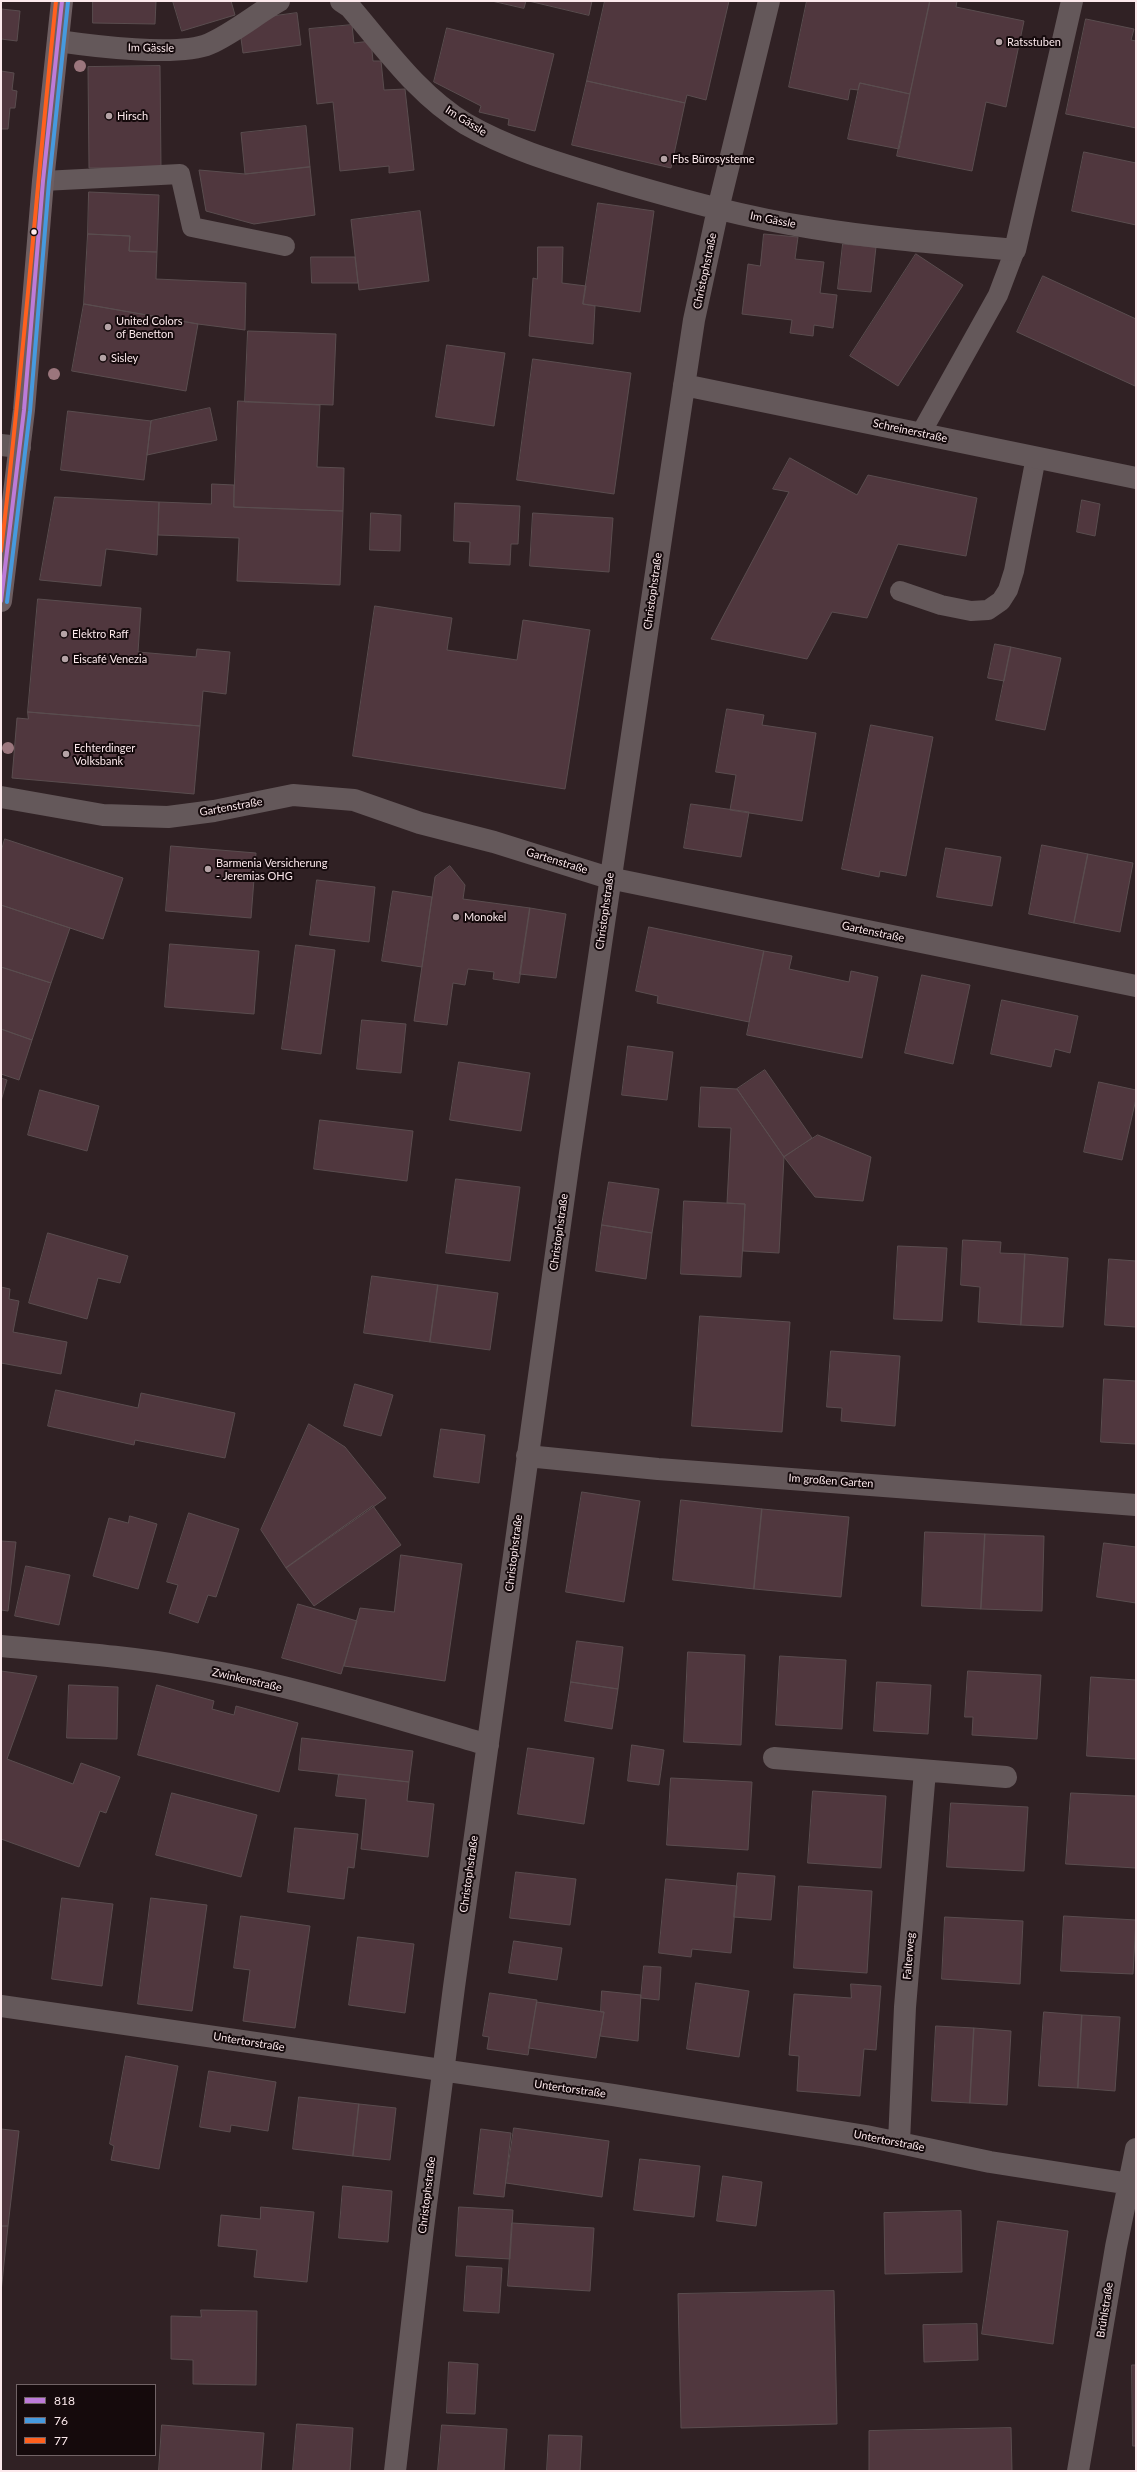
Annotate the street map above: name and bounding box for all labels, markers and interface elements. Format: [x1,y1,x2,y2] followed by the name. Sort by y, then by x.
[1007,35,1061,49] place label: Ratsstuben
[994,37,1004,47] marker: Ratsstuben
[128,41,174,55] street label: Im Gässle
[443,103,489,139] street label: Im Gässle
[117,109,148,123] place label: Hirsch
[104,111,114,121] marker: Hirsch
[672,152,755,166] place label: Fbs Bürosysteme
[659,154,669,164] marker: Fbs Bürosysteme
[749,209,797,231] street label: Im Gässle
[29,227,39,237] unlabelled marker
[690,232,720,310] street label: Christophstraße
[116,314,182,340] place label: United Colors of Benetton
[103,322,113,332] marker: United Colors of Benetton
[111,351,138,365] place label: Sisley
[98,353,108,363] marker: Sisley
[872,417,948,445] street label: Schreinerstraße
[641,552,665,630] street label: Christophstraße
[72,627,129,641] place label: Elektro Raff
[59,629,69,639] marker: Elektro Raff
[73,652,147,666] place label: Eiscafé Venezia
[60,654,70,664] marker: Eiscafé Venezia
[74,741,135,767] place label: Echterdinger Volksbank
[61,749,71,759] marker: Echterdinger Volksbank
[199,795,263,819] street label: Gartenstraße
[525,845,589,877] street label: Gartenstraße
[216,856,327,882] place label: Barmenia Versicherung - Jeremias OHG
[203,864,213,874] marker: Barmenia Versicherung - Jeremias OHG
[593,872,617,950] street label: Christophstraße
[464,910,506,924] place label: Monokel
[451,912,461,922] marker: Monokel
[841,919,905,945] street label: Gartenstraße
[547,1193,571,1271] street label: Christophstraße
[788,1471,874,1491] street label: Im großen Garten
[503,1514,525,1592] street label: Christophstraße
[211,1666,283,1694] street label: Zwinkenstraße
[457,1835,481,1913] street label: Christophstraße
[900,1932,918,1980] street label: Falterweg
[212,2030,286,2054] street label: Untertorstraße
[533,2077,607,2101] street label: Untertorstraße
[852,2128,926,2154] street label: Untertorstraße
[416,2156,438,2234] street label: Christophstraße
[1094,2281,1116,2339] street label: Brühlstraße
[16,2384,156,2456] legend
[54,2393,75,2408] text: 818
[54,2413,68,2428] text: 76
[54,2433,68,2448] text: 77

